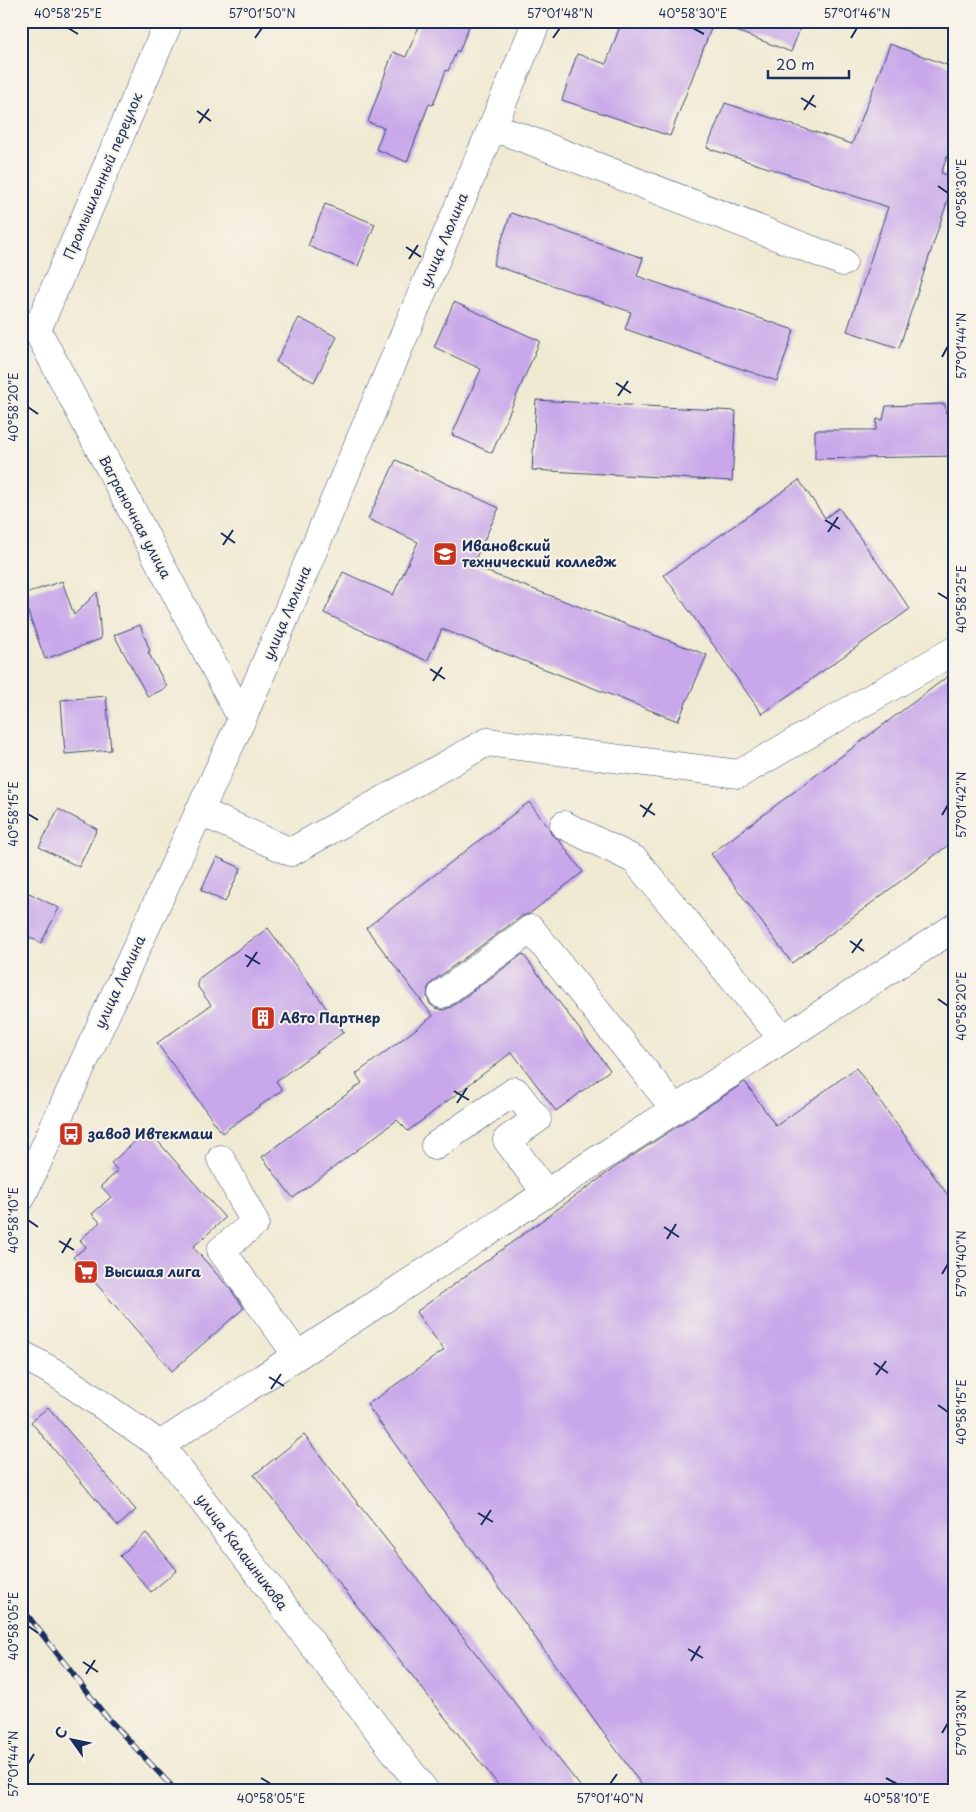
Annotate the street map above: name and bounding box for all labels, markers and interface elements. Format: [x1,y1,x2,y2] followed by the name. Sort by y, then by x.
[34,4,102,22] text: 40°58'25"E
[228,4,296,22] text: 57°01'50"N
[527,4,593,22] text: 57°01'48"N
[659,4,727,22] text: 40°58'30"E
[823,4,891,22] text: 57°01'46"N
[768,48,850,80] scale bar
[776,52,815,75] text: 20 m
[58,89,148,262] street label: Промышленный переулок
[952,159,970,227] text: 40°58'30"E
[414,189,473,290] street label: улица Люлина
[952,313,970,379] text: 57°01'44"N
[4,372,22,442] text: 40°58'20"E
[94,451,177,582] street label: Ваграночная улица
[462,535,617,572] place label: Ивановский технический колледж
[432,541,458,567] school or university icon: Ивановский технический колледж
[257,562,316,663] street label: улица Люлина
[952,565,970,633] text: 40°58'25"E
[952,772,970,838] text: 57°01'42"N
[4,781,22,847] text: 40°58'15"E
[89,932,150,1032] street label: улица Люлина
[952,971,970,1041] text: 40°58'20"E
[250,1005,276,1031] building icon: Авто Партнер
[280,1007,381,1028] place label: Авто Партнер
[58,1121,84,1147] bus stop icon: завод Ивтекмаш
[87,1123,213,1144] place label: завод Ивтекмаш
[4,1187,22,1253] text: 40°58'10"E
[952,1230,970,1298] text: 57°01'40"N
[73,1259,99,1285] supermarket icon: Высшая лига
[104,1261,201,1282] place label: Высшая лига
[952,1379,970,1445] text: 40°58'15"E
[191,1489,294,1615] street label: улица Калашникова
[4,1592,22,1660] text: 40°58'05"E
[952,1690,970,1756] text: 57°01'38"N
[48,1714,98,1764] north arrow
[49,1723,72,1743] text: С
[4,1731,22,1797] text: 57°01'44"N
[237,1789,305,1807] text: 40°58'05"E
[576,1789,644,1807] text: 57°01'40"N
[864,1789,930,1807] text: 40°58'10"E

